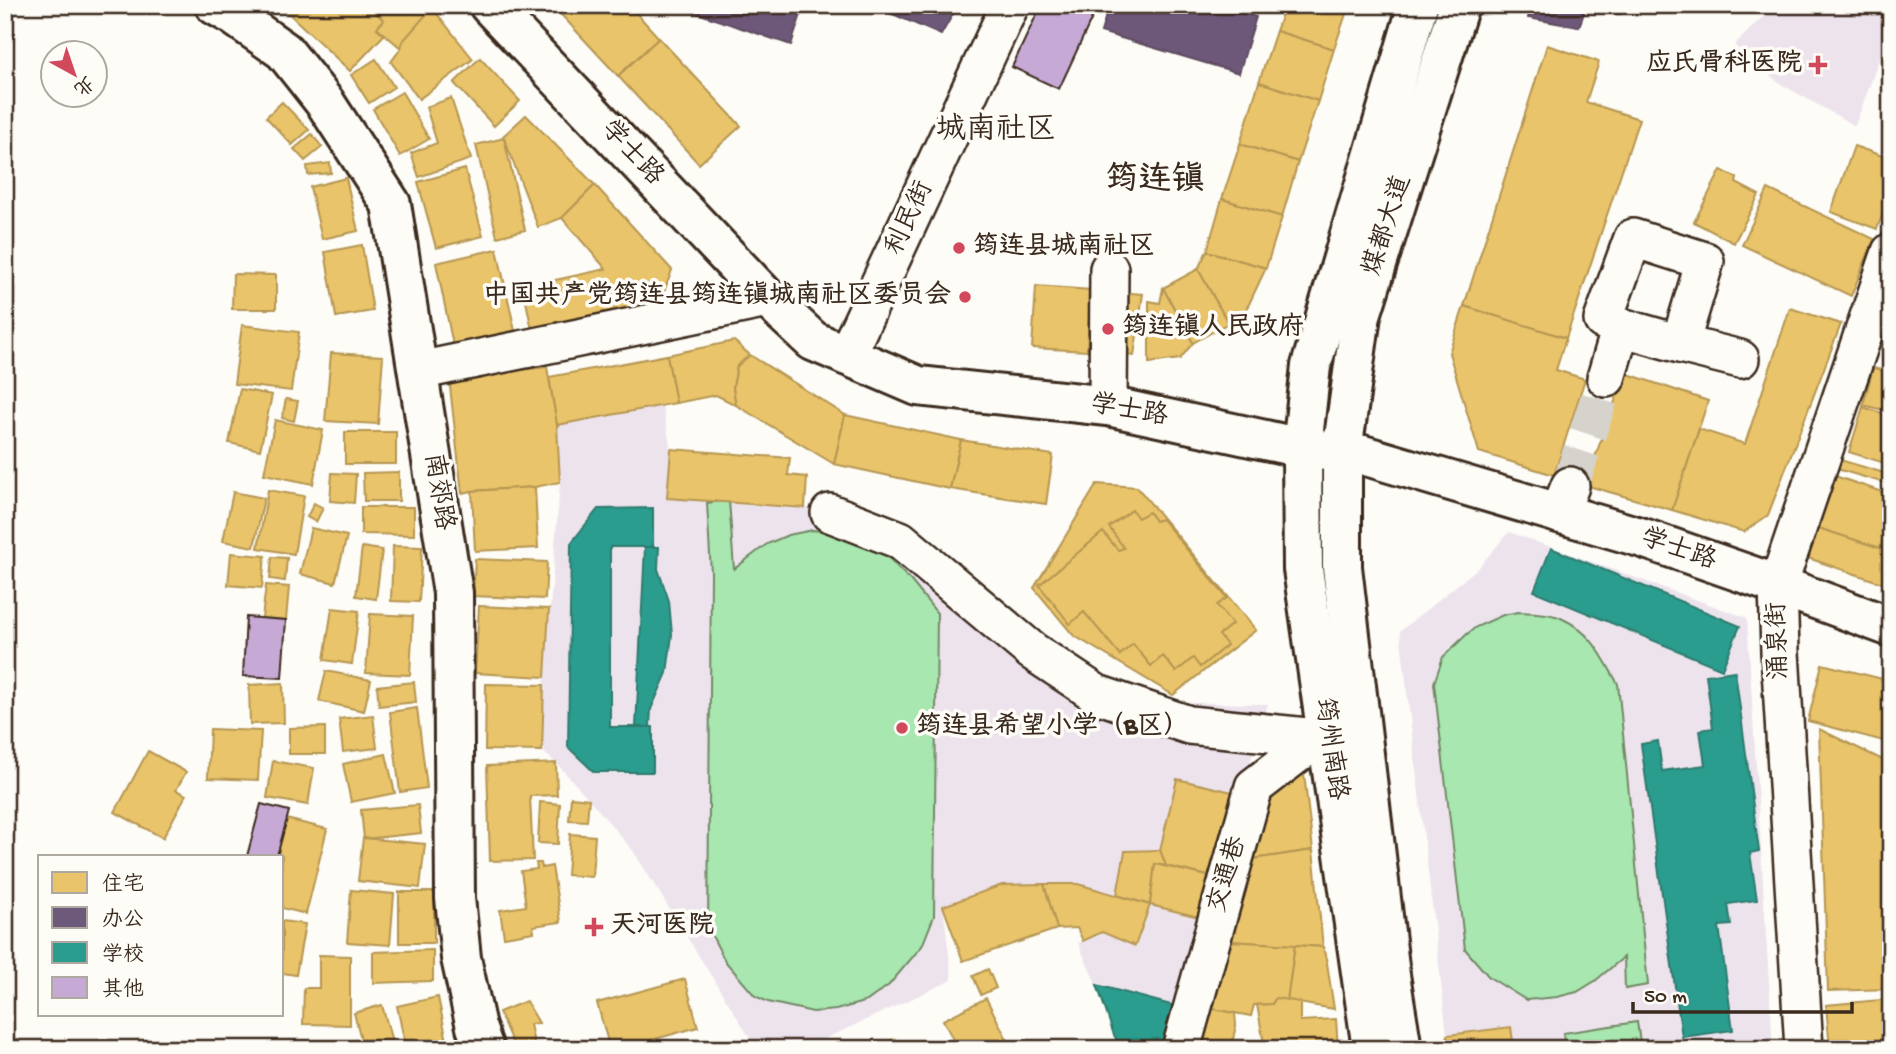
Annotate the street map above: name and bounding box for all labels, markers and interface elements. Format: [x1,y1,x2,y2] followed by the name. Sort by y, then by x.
[38,38,108,108] north arrow
[1646,48,1802,81] place label: 应氏骨科医院
[1808,55,1828,75] marker: 应氏骨科医院
[68,69,97,99] text: 北
[936,112,1056,149] district label: 城南社区
[593,114,670,193] street label: 学士路
[1106,160,1205,201] district label: 筠连镇
[1356,171,1420,280] street label: 煤都大道
[879,176,942,261] street label: 利民街
[973,231,1155,264] place label: 筠连县城南社区
[951,240,967,256] marker: 筠连县城南社区
[483,280,951,313] place label: 中国共产党筠连县筠连镇城南社区委员会
[957,289,973,305] marker: 中国共产党筠连县筠连镇城南社区委员会
[1122,312,1304,345] place label: 筠连镇人民政府
[1100,321,1116,337] marker: 筠连镇人民政府
[1088,388,1170,434] street label: 学士路
[416,451,460,533] street label: 南郊路
[1636,522,1721,578] street label: 学士路
[1761,601,1797,681] street label: 涌泉街
[1306,695,1354,803] street label: 筠州南路
[916,711,1189,744] place label: 筠连县希望小学（B区）
[894,720,910,736] marker: 筠连县希望小学（B区）
[1201,833,1255,917] street label: 交通巷
[38,855,284,1016] legend
[102,872,144,899] text: 住宅
[102,908,144,934] text: 办公
[610,911,714,943] place label: 天河医院
[584,917,604,937] marker: 天河医院
[102,943,144,969] text: 学校
[1633,970,1852,1014] scale bar
[102,977,144,1004] text: 其他
[1644,986,1687,1011] text: 50 m

